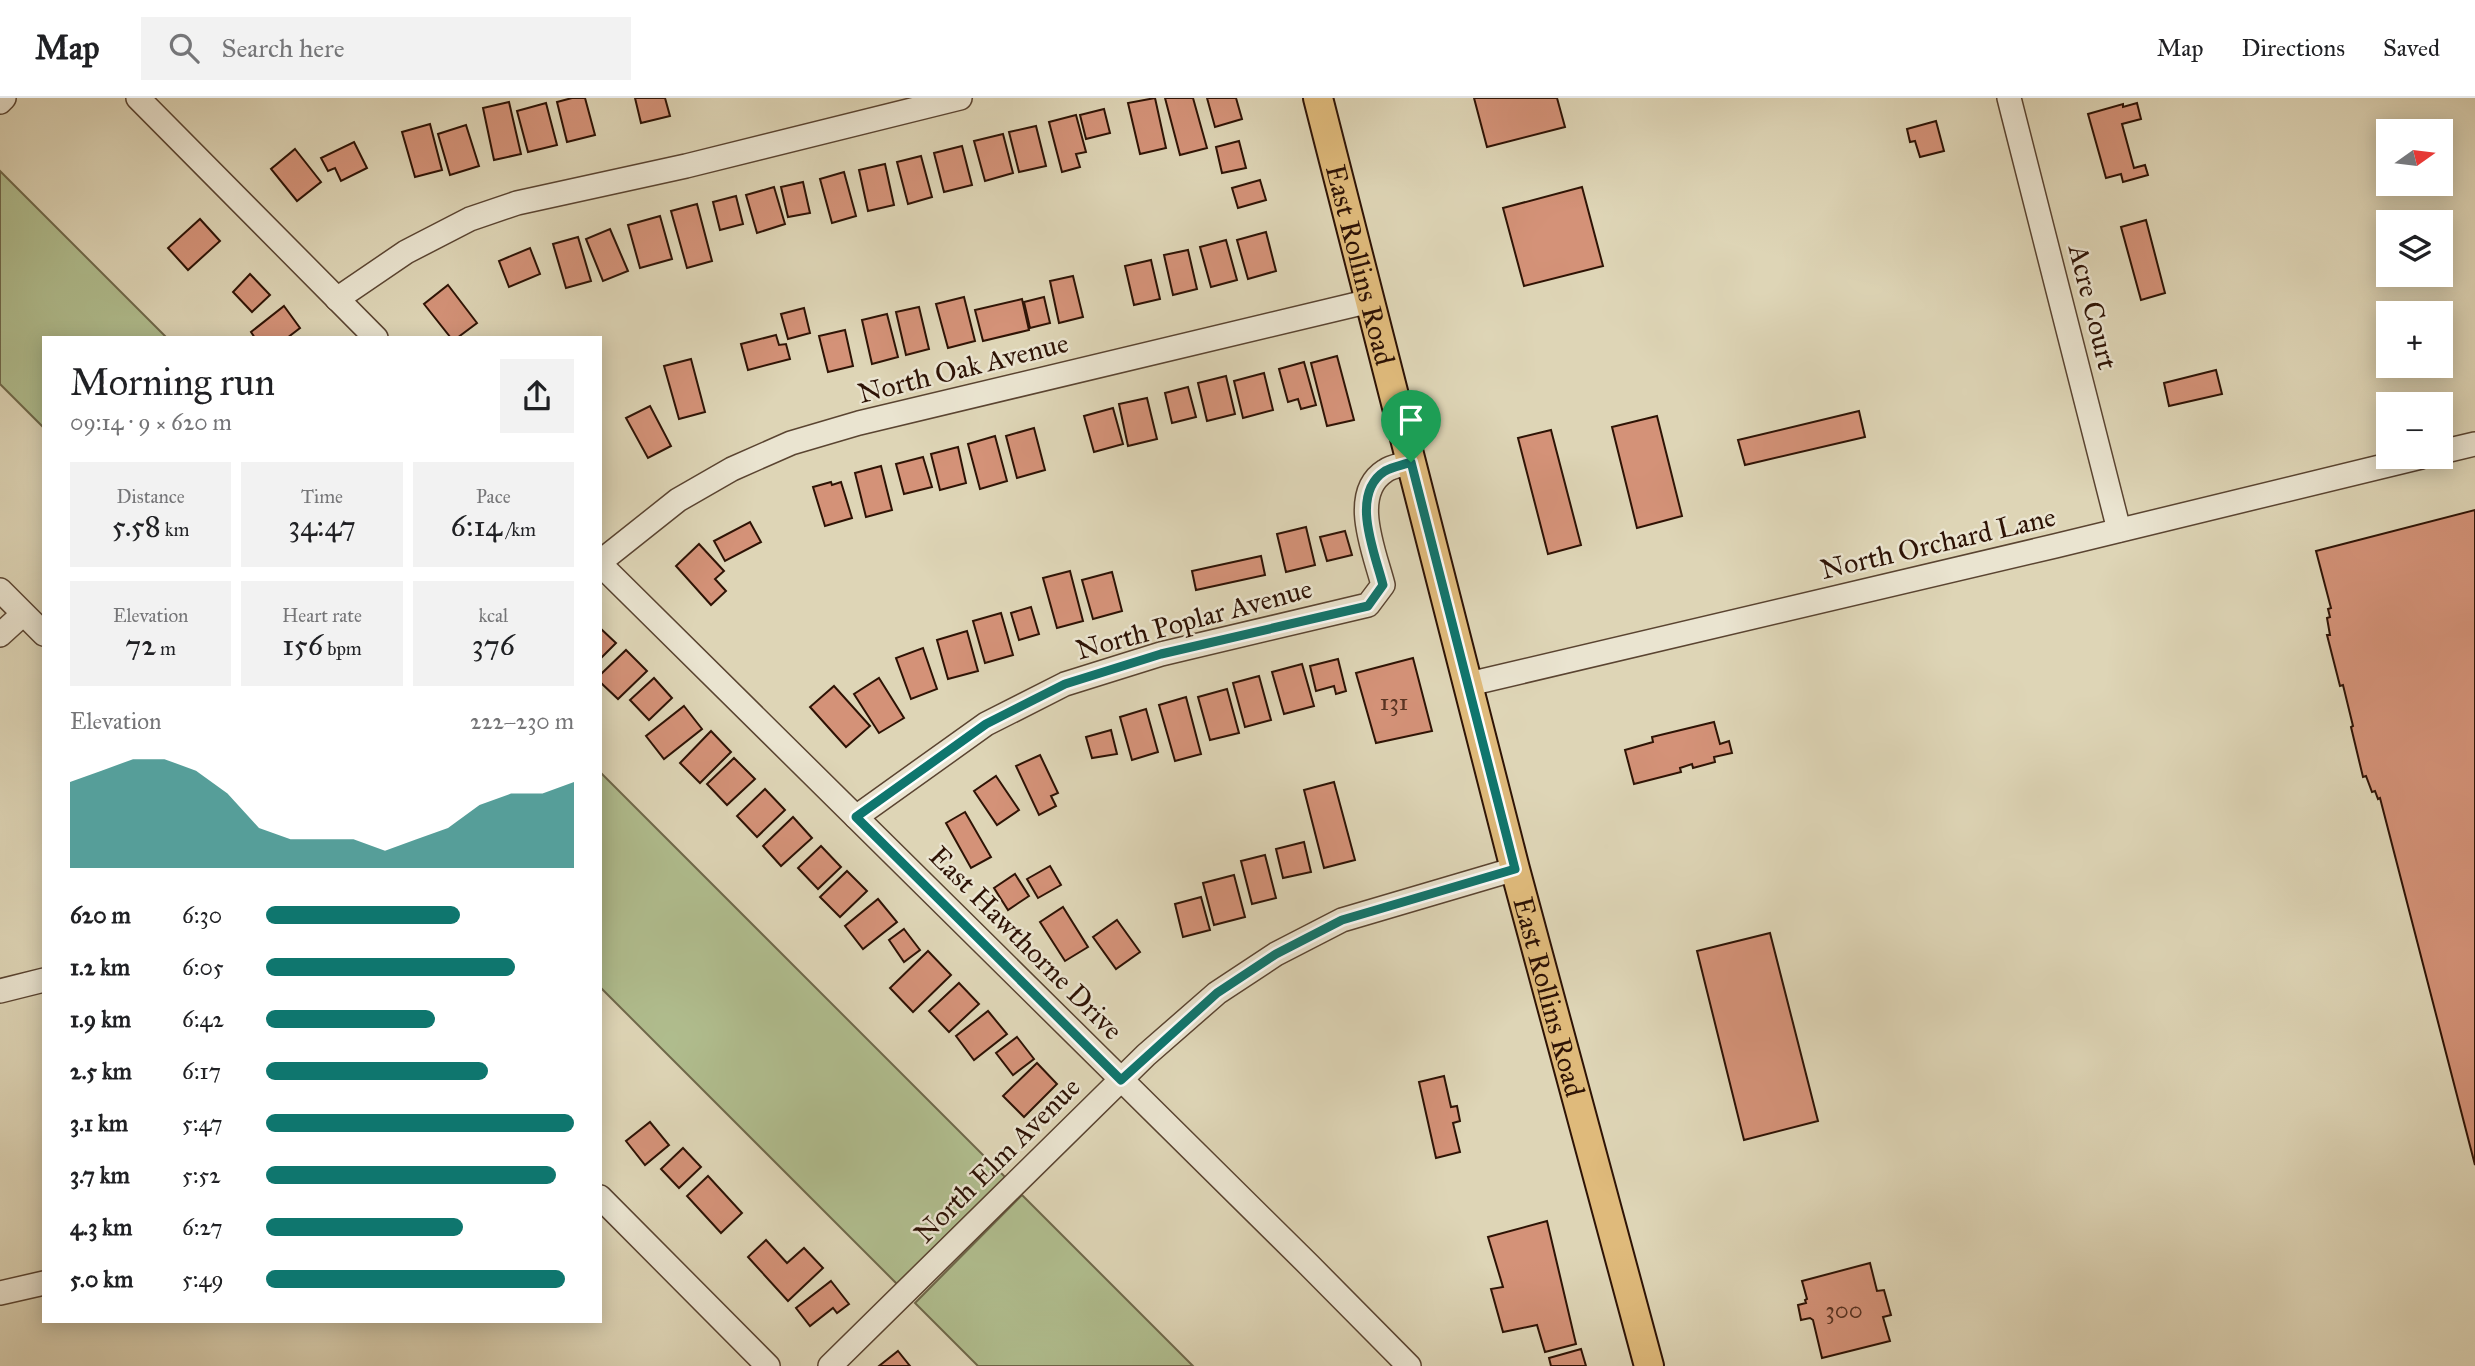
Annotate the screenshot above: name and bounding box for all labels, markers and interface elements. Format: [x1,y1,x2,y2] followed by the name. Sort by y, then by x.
[141,17,631,80] search box
[35,28,99,68] text: Map
[165,29,203,67] icon: search
[221,32,345,64] text: Search here
[2157,33,2204,63] text: Map
[2242,33,2345,63] text: Directions
[2383,33,2440,63] text: Saved
[2376,119,2454,196] north arrow
[2376,119,2453,469] map controls
[1318,161,1403,369] street label: East Rollins Road
[2376,210,2453,287] button: layers
[2060,240,2125,373] street label: Acre Court
[2376,301,2453,378] button: +
[854,325,1072,411] street label: North Oak Avenue
[70,359,275,405] text: Morning run
[500,359,574,433] button: share
[1381,390,1441,462] pin
[2376,392,2453,469] button: −
[1392,401,1430,439] icon: arrive
[70,408,232,436] text: 09:14 · 9 × 620 m
[117,485,185,508] text: Distance
[301,485,343,508] text: Time
[476,485,511,508] text: Pace
[1817,499,2059,587] street label: North Orchard Lane
[112,508,161,544] text: 5.58
[288,508,356,544] text: 34:47
[451,508,502,544] text: 6:14
[161,518,190,541] text: km
[502,518,536,541] text: /km
[1072,571,1316,667] street label: North Poplar Avenue
[113,604,188,627] text: Elevation
[282,604,362,627] text: Heart rate
[478,604,508,627] text: kcal
[125,627,156,663] text: 72
[282,627,323,663] text: 156
[472,627,515,663] text: 376
[156,637,176,660] text: m
[323,637,362,660] text: bpm
[1380,687,1408,717] house number: 131
[70,707,161,735] text: Elevation
[470,707,574,735] text: 222–230 m
[922,839,1130,1047] street label: East Hawthorne Drive
[1506,893,1593,1101] street label: East Rollins Road
[70,901,131,929] text: 620 m
[182,901,222,929] text: 6:30
[70,953,130,981] text: 1.2 km
[182,953,224,981] text: 6:05
[70,1005,131,1033] text: 1.9 km
[182,1005,224,1033] text: 6:42
[70,1057,132,1085] text: 2.5 km
[182,1057,221,1085] text: 6:17
[907,1070,1087,1250] street label: North Elm Avenue
[70,1109,128,1137] text: 3.1 km
[182,1109,223,1137] text: 5:47
[70,1161,130,1189] text: 3.7 km
[182,1161,221,1189] text: 5:52
[70,1213,132,1241] text: 4.3 km
[182,1213,223,1241] text: 6:27
[70,1265,133,1293] text: 5.0 km
[182,1265,224,1293] text: 5:49
[1825,1295,1863,1325] house number: 300

